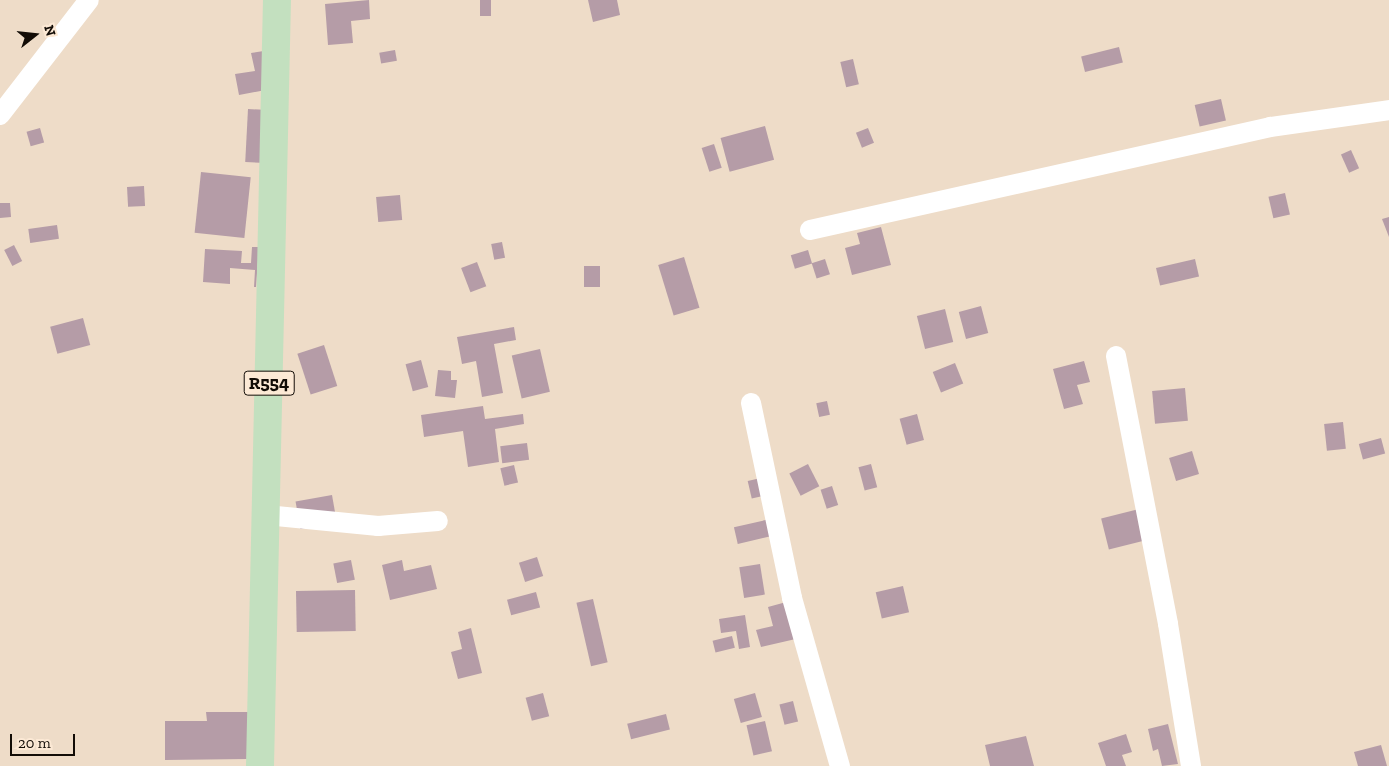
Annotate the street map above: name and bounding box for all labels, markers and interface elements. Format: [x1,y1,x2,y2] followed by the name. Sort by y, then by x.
[10,10,60,60] north arrow
[40,23,60,38] text: N
[243,368,295,398] road number: R554
[12,724,78,756] scale bar
[18,734,51,752] text: 20 m

